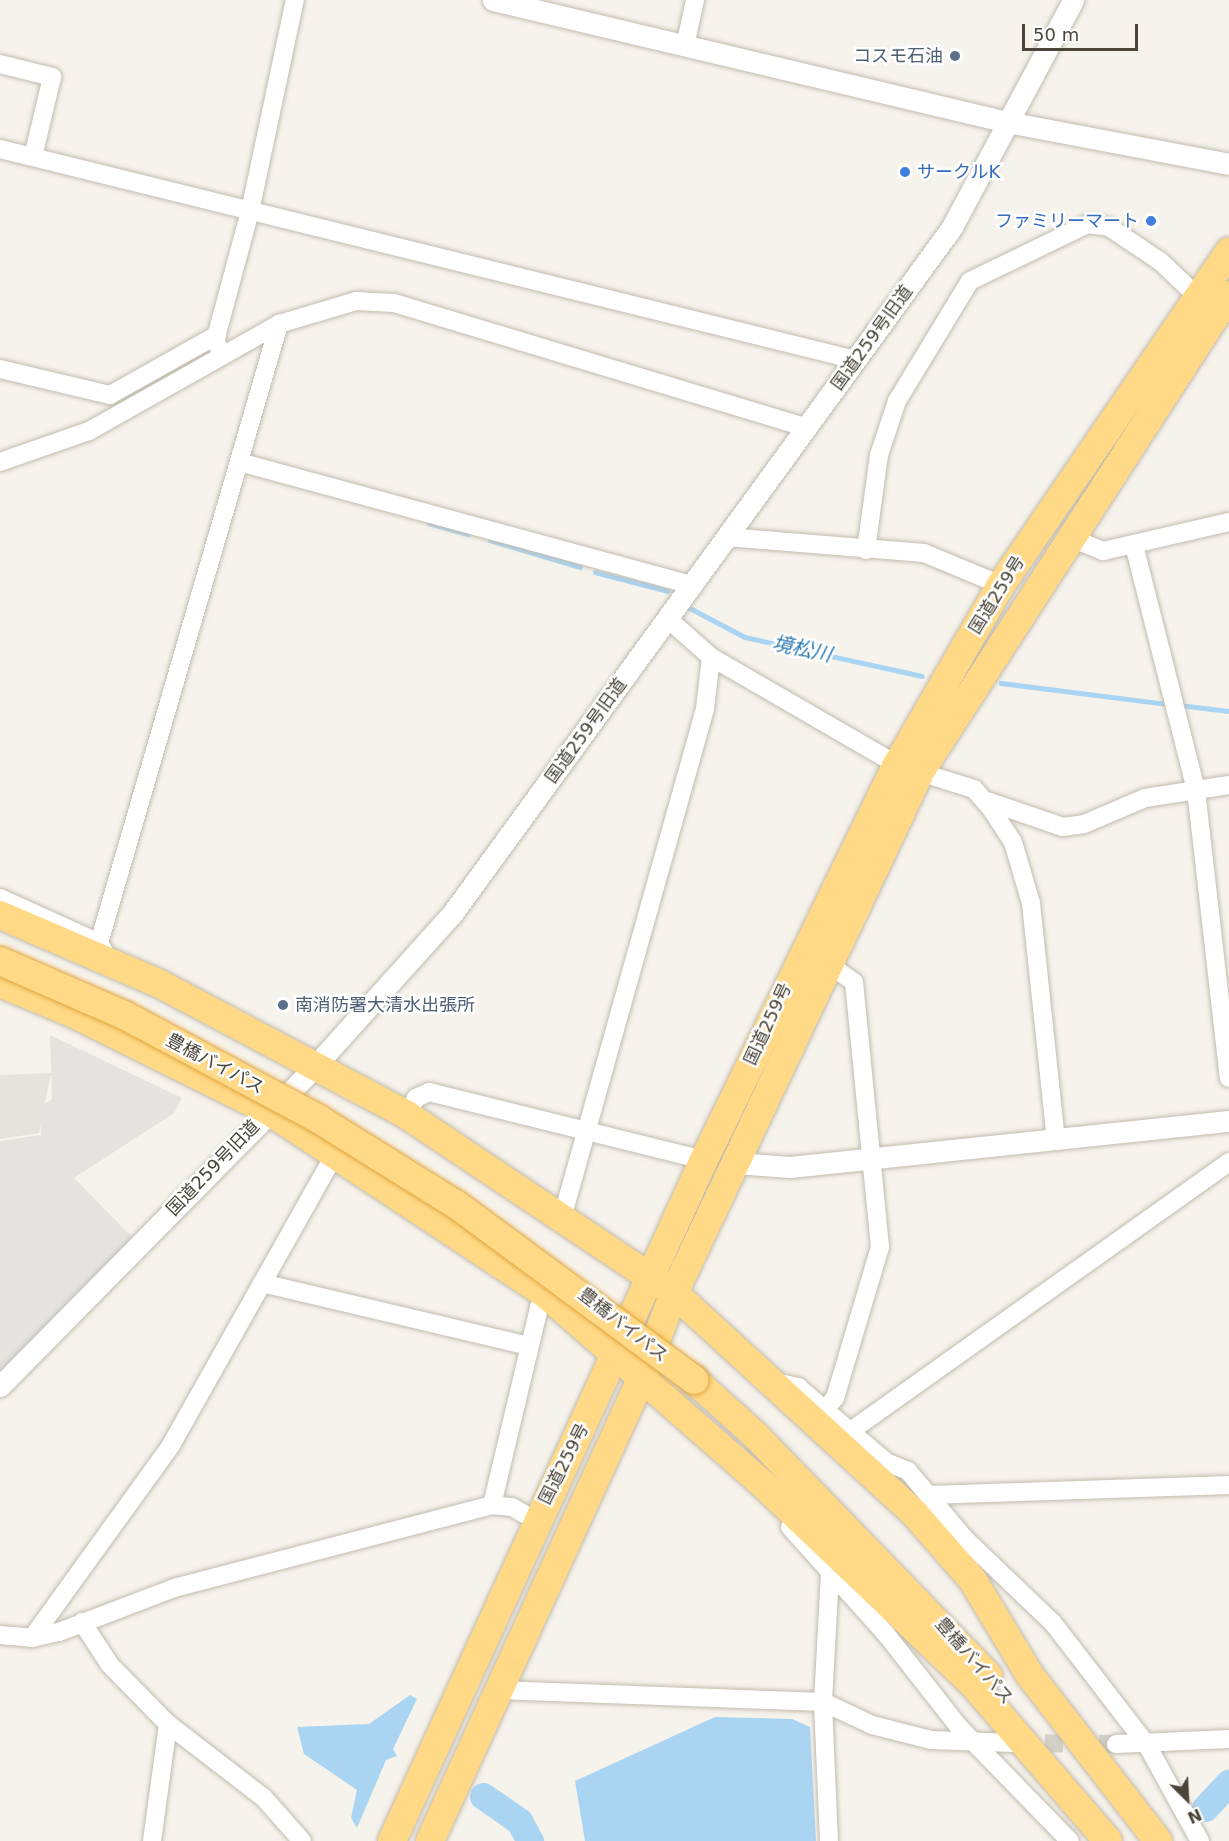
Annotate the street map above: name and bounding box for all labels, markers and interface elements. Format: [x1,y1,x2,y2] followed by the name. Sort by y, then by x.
[1025,12,1140,50] scale bar
[1033,24,1079,45] text: 50 m
[853,45,943,67] place label: コスモ石油
[948,49,962,63] marker: コスモ石油
[917,161,1001,183] place label: サークルK
[898,165,912,179] marker: サークルK
[995,210,1139,232] place label: ファミリーマート
[1144,214,1158,228] marker: ファミリーマート
[827,281,917,395] street label: 国道259号旧道
[964,552,1030,638] street label: 国道259号
[770,631,834,667] water label: 境松川
[541,674,631,788] street label: 国道259号旧道
[740,979,796,1069] street label: 国道259号
[295,994,475,1016] place label: 南消防署大清水出張所
[276,998,290,1012] marker: 南消防署大清水出張所
[162,1029,268,1099] street label: 豊橋バイパス
[162,1116,264,1220] street label: 国道259号旧道
[574,1283,672,1367] street label: 豊橋バイパス
[534,1420,594,1508] street label: 国道259号
[930,1613,1018,1709] street label: 豊橋バイパス
[1157,1769,1217,1829] north arrow
[1185,1804,1205,1827] text: N

